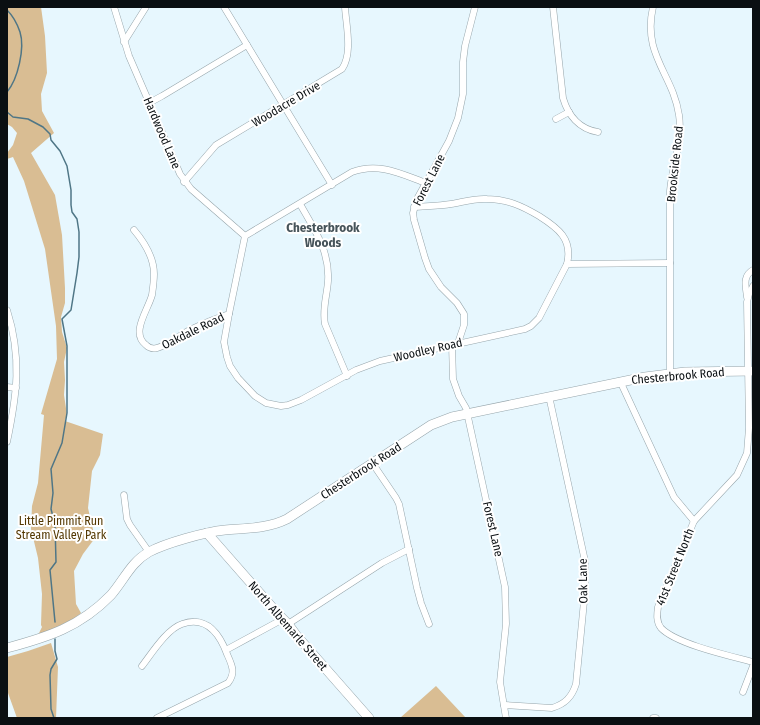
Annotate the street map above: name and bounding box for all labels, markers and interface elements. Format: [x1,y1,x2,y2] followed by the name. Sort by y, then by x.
[249,78,323,130] street label: Woodacre Drive
[141,95,183,171] street label: Hardwood Lane
[664,125,686,203] street label: Brookside Road
[410,152,448,208] street label: Forest Lane
[286,220,360,250] district label: Chesterbrook Woods
[159,310,227,352] street label: Oakdale Road
[392,335,464,365] street label: Woodley Road
[631,365,725,387] street label: Chesterbrook Road
[318,440,404,502] street label: Chesterbrook Road
[480,500,506,558] street label: Forest Lane
[16,514,107,542] park label: Little Pimmit Run Stream Valley Park
[653,526,697,608] street label: 41st Street North
[576,558,590,604] street label: Oak Lane
[246,579,330,673] street label: North Albemarle Street

